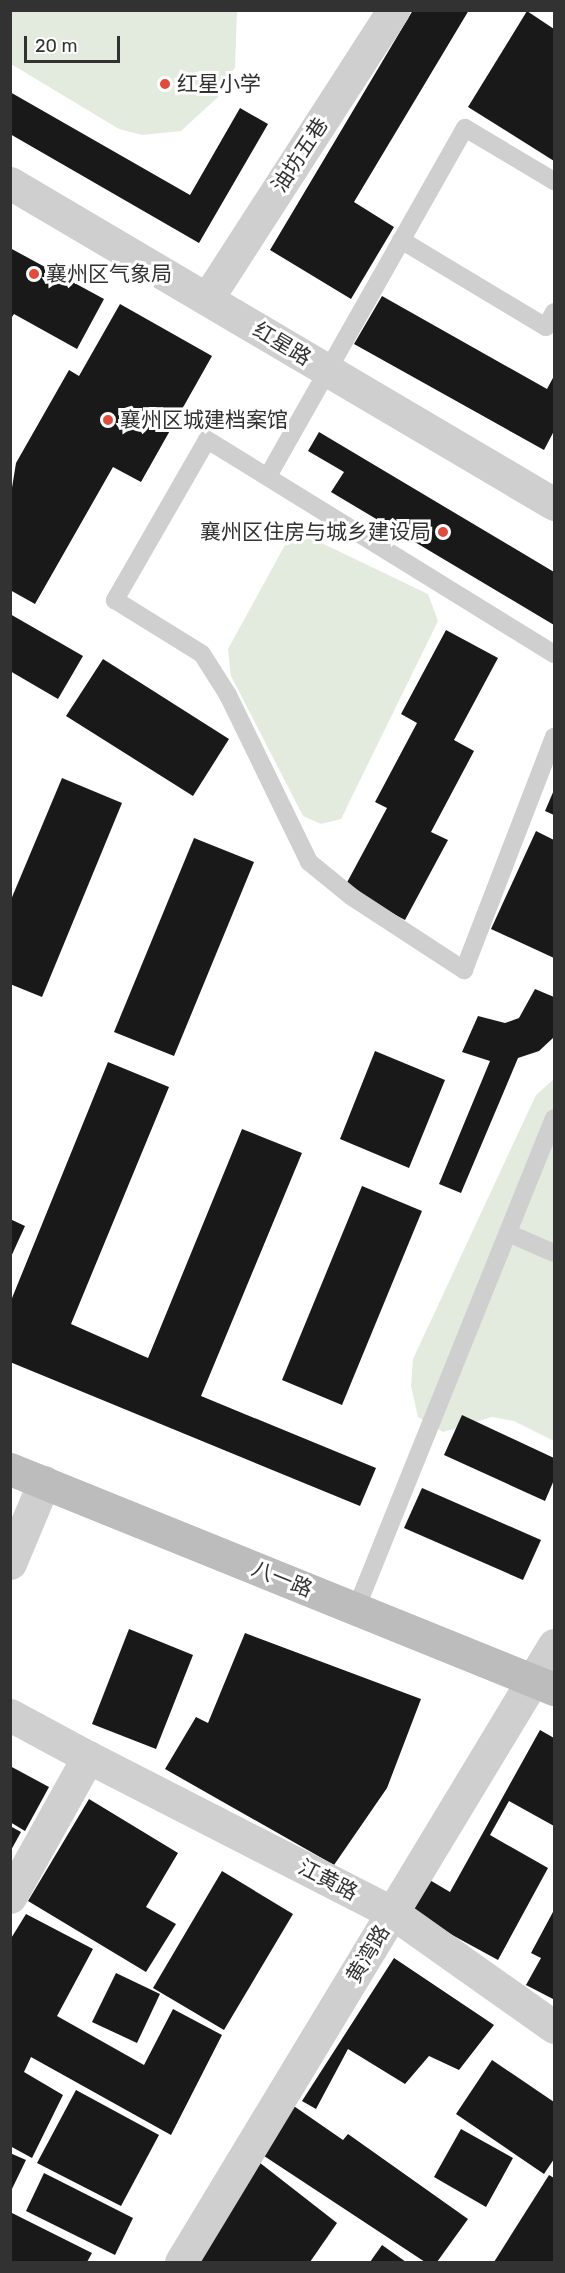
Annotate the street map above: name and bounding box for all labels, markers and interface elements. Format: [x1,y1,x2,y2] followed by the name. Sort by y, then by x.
[27,24,123,62] scale bar
[35,35,77,57] text: 20 m
[177,71,261,97] place label: 红星小学
[158,77,172,91] marker: 红星小学
[267,113,333,197] street label: 油坊五巷
[46,261,172,287] place label: 襄州区气象局
[27,267,41,281] marker: 襄州区气象局
[249,317,315,371] street label: 红星路
[120,407,288,433] place label: 襄州区城建档案馆
[101,413,115,427] marker: 襄州区城建档案馆
[200,519,431,545] place label: 襄州区住房与城乡建设局
[436,525,450,539] marker: 襄州区住房与城乡建设局
[248,1556,316,1602] street label: 八一路
[294,1854,362,1906] street label: 江黄路
[341,1921,395,1987] street label: 黄湾路

